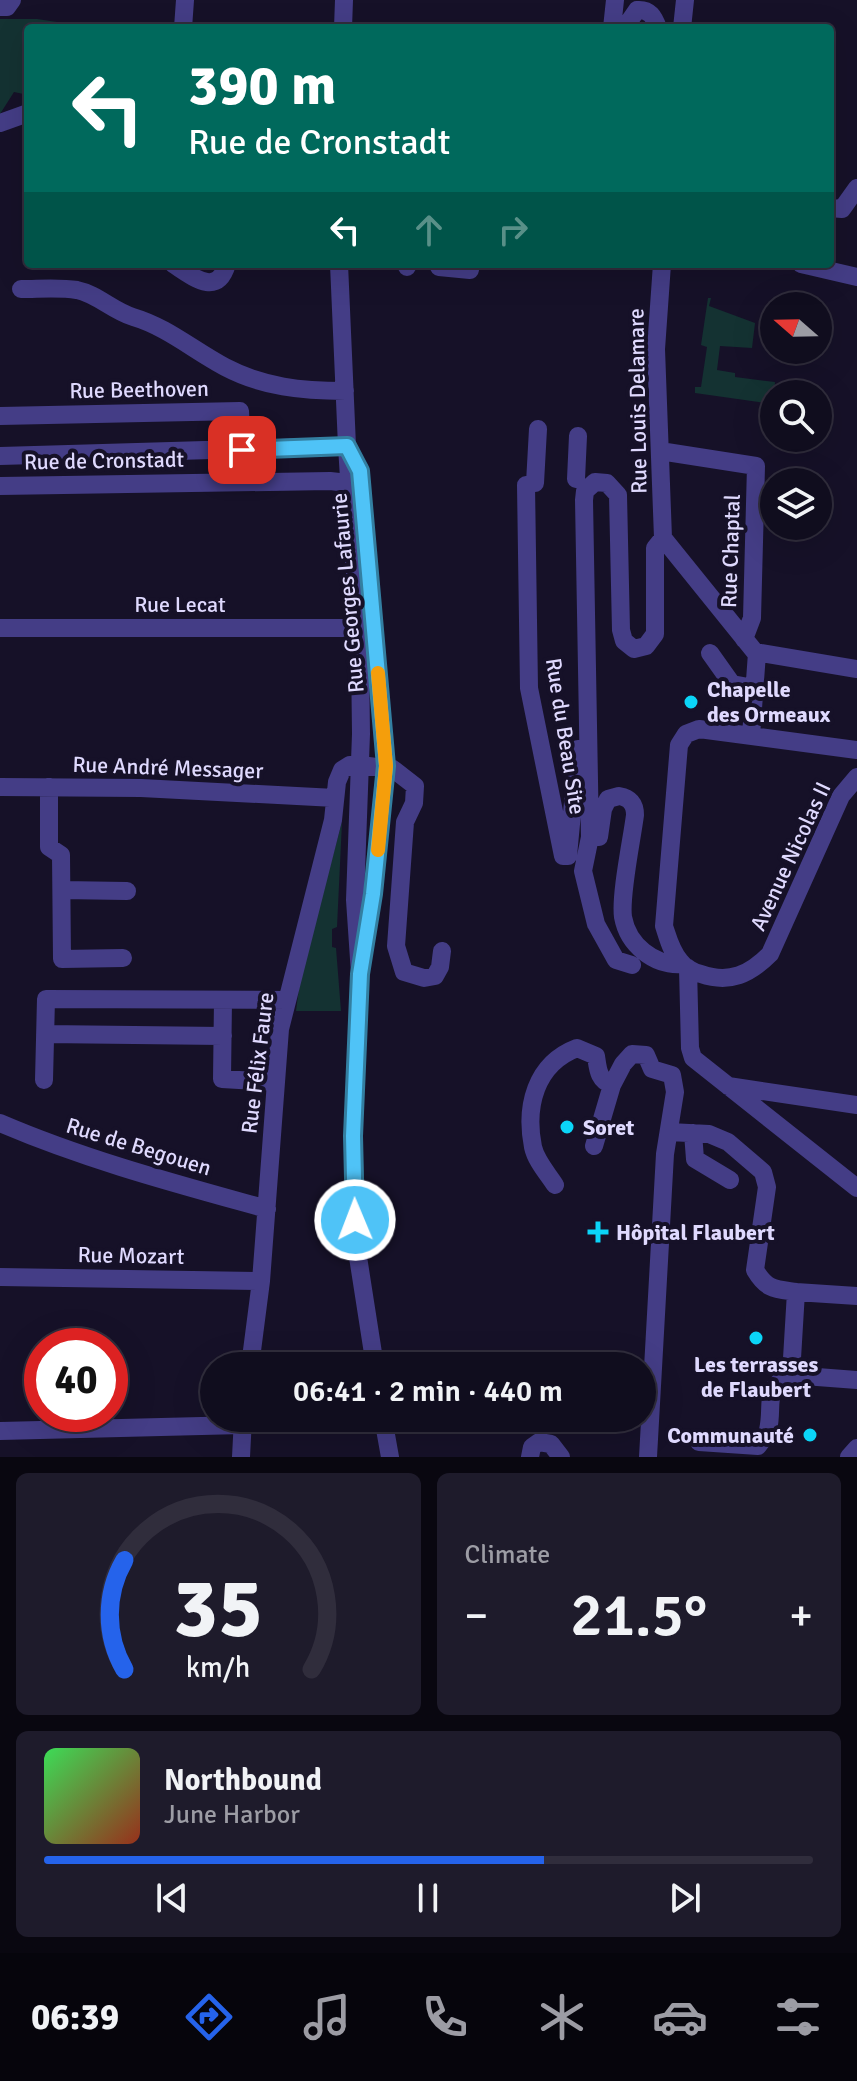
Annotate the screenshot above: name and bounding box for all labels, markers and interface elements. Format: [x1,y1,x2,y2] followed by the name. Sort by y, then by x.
[188,51,336,120] text: 390 m
[56,56,160,160] icon: left
[188,120,450,165] text: Rue de Cronstadt
[323,208,367,252] icon: left
[407,208,451,252] icon: ahead
[491,208,535,252] icon: right
[760,292,832,364] north arrow
[760,292,832,540] map controls
[622,308,653,494] street label: Rue Louis Delamare
[69,375,209,404] street label: Rue Beethoven
[760,380,832,452] button: search
[208,416,276,484] pin
[220,428,264,472] icon: arrive
[24,446,185,475] street label: Rue de Cronstadt
[760,468,832,540] button: layers
[325,492,370,694] street label: Rue Georges Lafaurie
[715,494,746,608] street label: Rue Chaptal
[134,591,226,618] street label: Rue Lecat
[540,656,591,816] street label: Rue du Beau Site
[707,676,831,728] place label: Chapelle des Ormeaux
[682,693,700,711] marker: Chapelle des Ormeaux
[72,751,264,784] street label: Rue André Messager
[744,777,837,935] street label: Avenue Nicolas II
[235,991,280,1135] street label: Rue Félix Faure
[63,1112,215,1181] street label: Rue de Begouen
[583,1114,634,1141] place label: Soret
[558,1118,576,1136] marker: Soret
[313,1178,397,1262] position arrow
[616,1219,775,1246] place label: Hôpital Flaubert
[587,1221,609,1243] marker: Hôpital Flaubert
[77,1241,185,1270] street label: Rue Mozart
[24,1328,128,1432] speed limit sign: 40
[747,1329,765,1347] marker: Les terrasses de Flaubert
[694,1351,819,1403] place label: Les terrasses de Flaubert
[293,1373,563,1410] text: 06:41 · 2 min · 440 m
[667,1422,794,1449] place label: Communauté
[801,1426,819,1444] marker: Communauté
[465,1539,550,1571] text: Climate
[173,1558,263,1660] text: 35
[570,1579,707,1653] text: 21.5°
[465,1589,488,1643] text: −
[789,1589,813,1643] text: +
[186,1650,251,1685] text: km/h
[164,1762,322,1799] text: Northbound
[164,1799,300,1831] text: June Harbor
[150,1876,194,1920] icon: previous
[406,1876,450,1920] icon: pause
[663,1876,707,1920] icon: next
[181,1989,237,2045] icon: directions
[299,1989,355,2045] icon: music
[417,1989,473,2045] icon: phone
[534,1989,590,2045] icon: climate
[652,1989,708,2045] icon: car
[770,1989,826,2045] icon: filters
[31,1995,119,2040] text: 06:39

